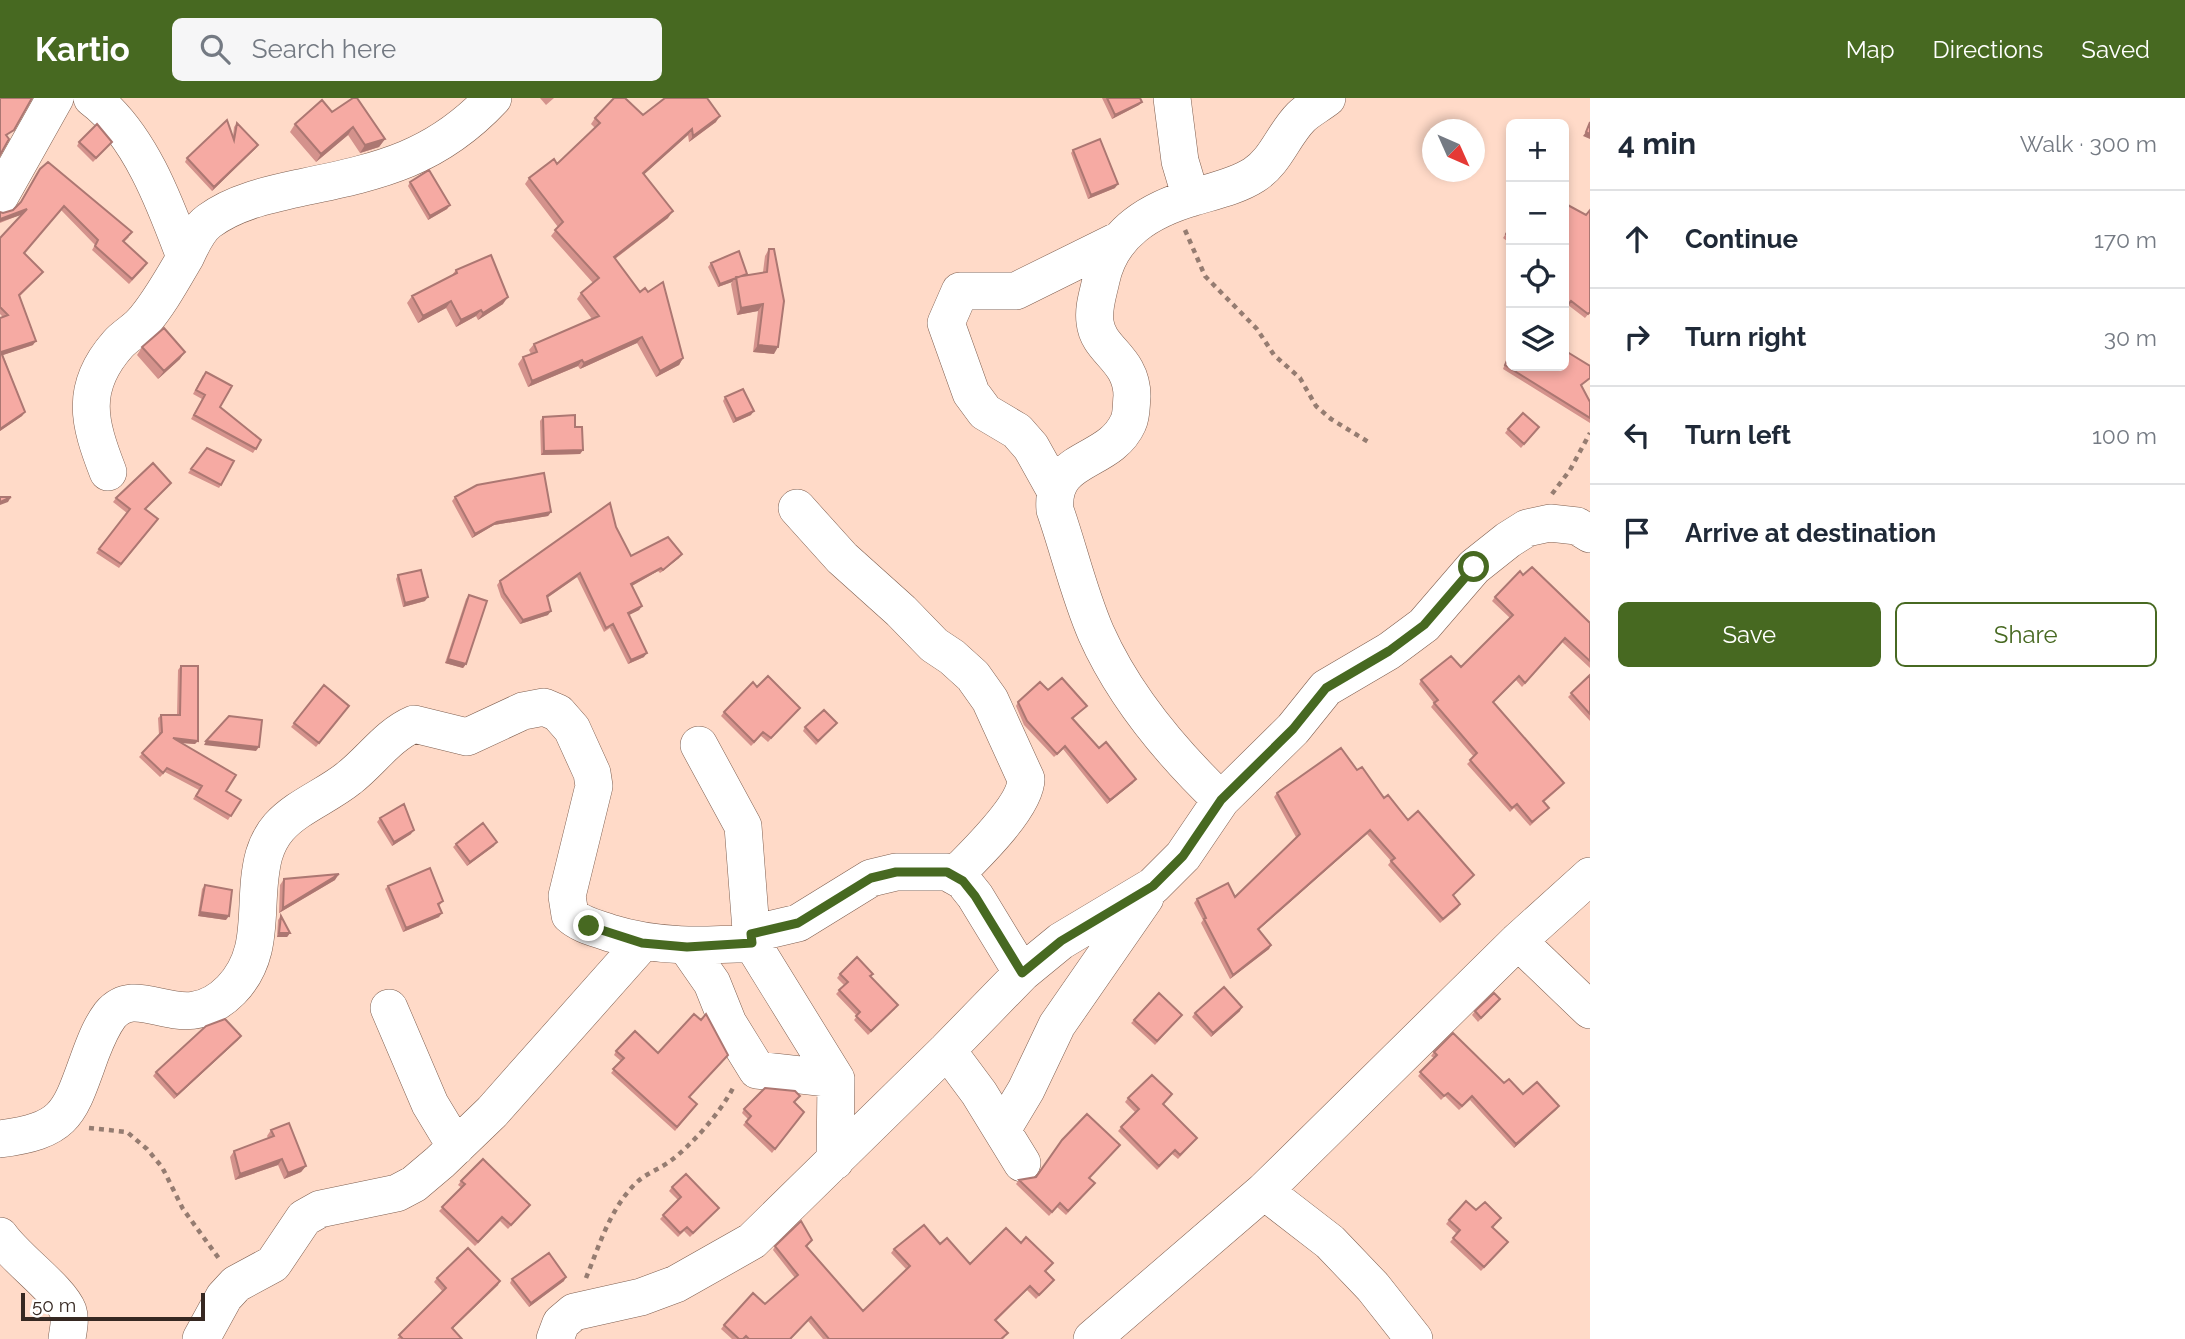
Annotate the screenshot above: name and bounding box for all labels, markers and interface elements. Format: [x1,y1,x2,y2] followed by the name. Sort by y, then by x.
[172,18,662,81] search box
[35,30,130,69] text: Kartio
[196,30,234,68] icon: search
[252,34,396,64] text: Search here
[1846,35,1895,64] text: Map
[1933,35,2043,64] text: Directions
[2081,35,2150,64] text: Saved
[1422,119,1485,182] north arrow
[1506,119,1569,371] map controls
[1506,119,1569,182] button: +
[1618,126,1696,161] text: 4 min
[2020,130,2157,157] text: Walk · 300 m
[1506,182,1569,245] button: −
[1618,220,1656,258] icon: ahead
[1685,224,1798,254] text: Continue
[2094,226,2157,253] text: 170 m
[1506,245,1569,308] button: locate
[1506,308,1569,371] button: layers
[1618,318,1656,356] icon: right
[1685,322,1806,352] text: Turn right
[2104,324,2157,351] text: 30 m
[1618,416,1656,454] icon: left
[1685,420,1791,450] text: Turn left
[2092,422,2157,449] text: 100 m
[1618,514,1656,552] icon: arrive
[1685,518,1936,548] text: Arrive at destination
[1458,551,1489,582] route start
[1618,602,1881,667] button: Save
[1895,602,2157,667] button: Share
[573,910,604,941] route end
[21,1290,205,1322] scale bar
[32,1294,76,1316] text: 50 m

